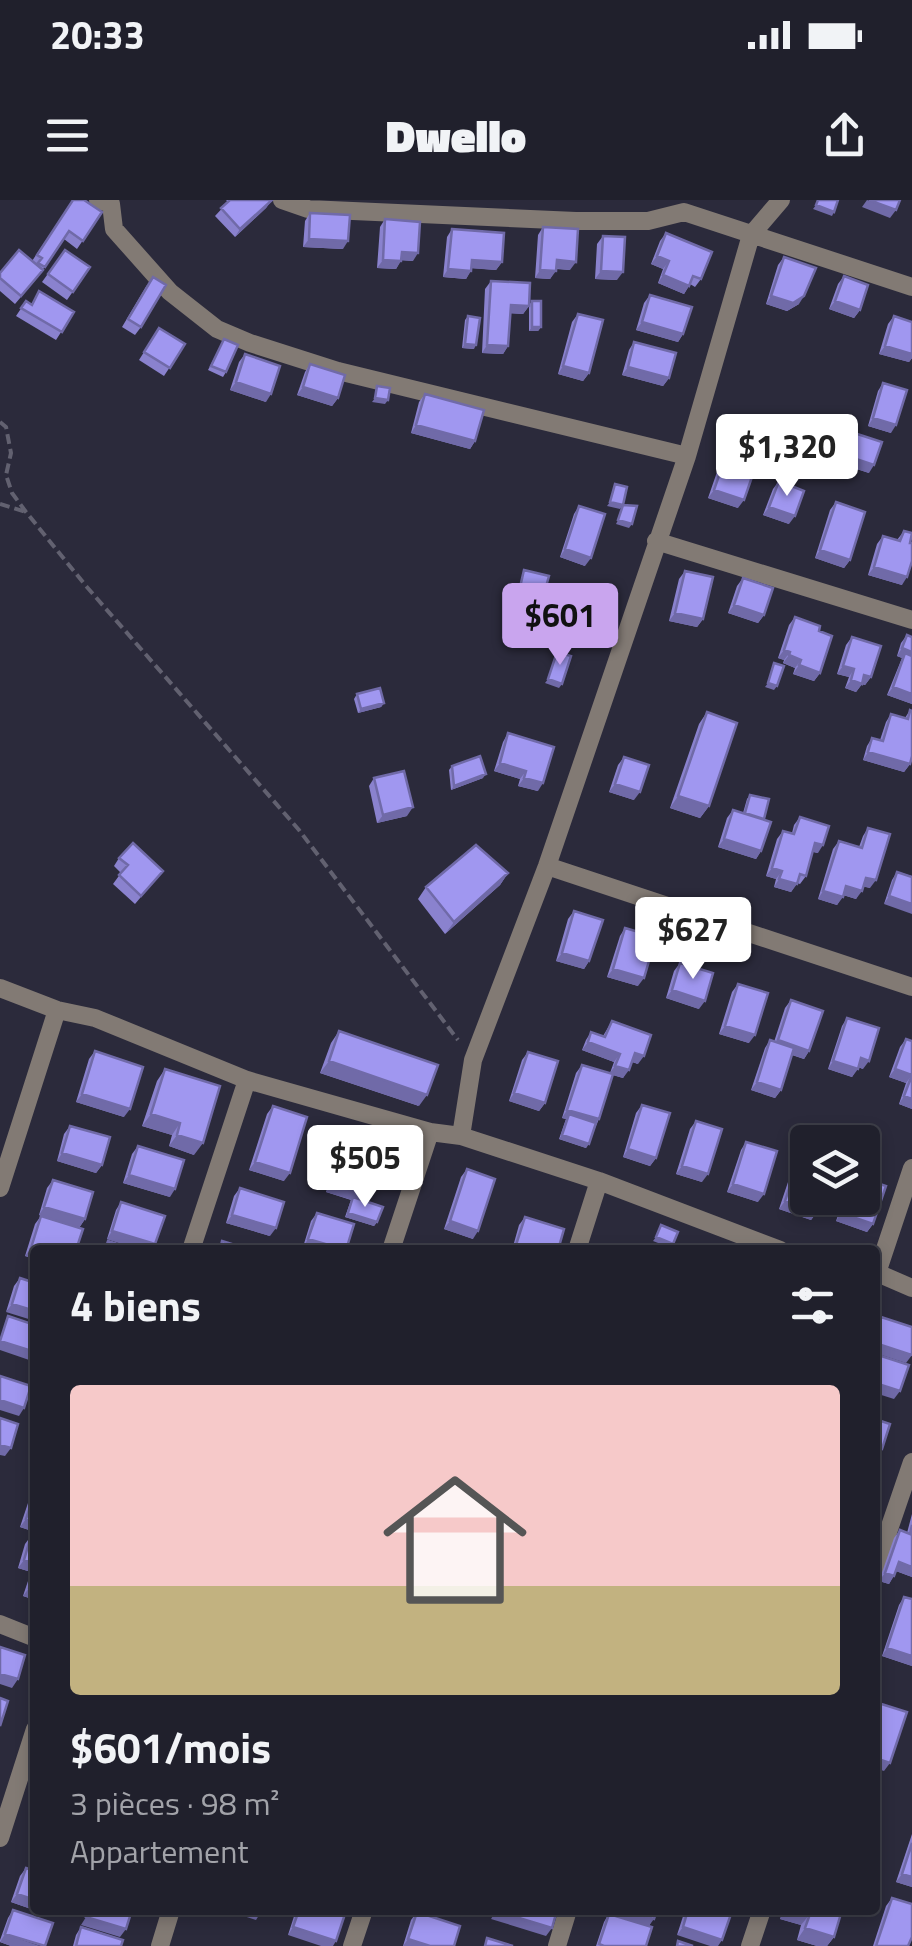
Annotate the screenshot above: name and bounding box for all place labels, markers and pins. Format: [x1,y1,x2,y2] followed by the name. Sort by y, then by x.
[706,414,868,499] pin: $1,320
[501,583,619,668] pin: $601
[634,897,752,982] pin: $627
[306,1125,424,1210] pin: $505

